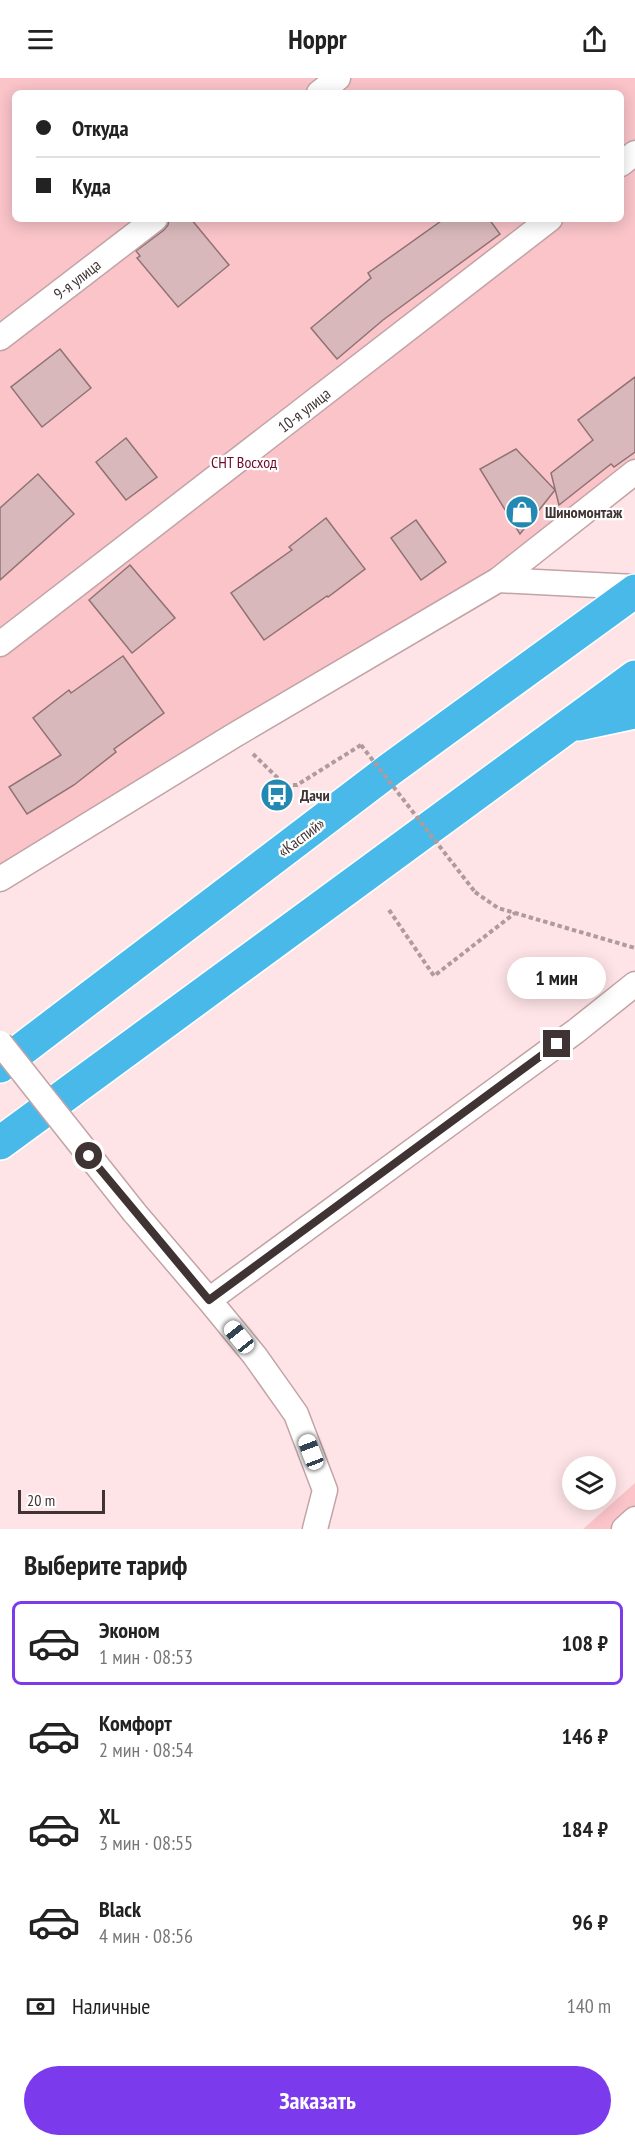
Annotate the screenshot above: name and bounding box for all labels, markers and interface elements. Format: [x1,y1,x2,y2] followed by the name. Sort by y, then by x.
[288,22,347,56] text: Hoppr
[24,23,57,56] icon: menu
[578,23,611,56] icon: share
[72,114,129,142] text: Откуда
[72,172,111,200] text: Куда
[49,254,105,304] street label: 9-я улица
[274,383,334,437] street label: 10-я улица
[211,452,277,472] park label: СНТ Восход
[504,494,540,530] shop icon: Шиномонтаж
[545,502,623,522] place label: Шиномонтаж
[259,777,295,813] bus stop icon: Дачи
[300,785,330,805] place label: Дачи
[274,813,328,861] street label: «Каспий»
[508,957,606,999] callout: 1 мин
[535,965,578,991] text: 1 мин
[543,1030,570,1057] route end
[75,1142,102,1169] route start
[221,1317,257,1357] car
[296,1432,326,1472] car
[562,1456,616,1510] map controls
[562,1456,616,1510] button: layers
[18,1487,105,1514] scale bar
[27,1490,55,1510] text: 20 m
[24,1548,187,1582] text: Выберите тариф
[27,1616,81,1670] icon: car
[99,1616,160,1644] text: Эконом
[561,1629,608,1657] text: 108 ₽
[99,1644,193,1670] text: 1 мин · 08:53
[27,1709,81,1763] icon: car
[99,1709,172,1737] text: Комфорт
[561,1722,608,1750] text: 146 ₽
[99,1737,193,1763] text: 2 мин · 08:54
[27,1802,81,1856] icon: car
[99,1802,120,1830] text: XL
[561,1815,608,1843] text: 184 ₽
[99,1830,193,1856] text: 3 мин · 08:55
[27,1895,81,1949] icon: car
[99,1895,141,1923] text: Black
[572,1908,608,1936] text: 96 ₽
[99,1923,193,1949] text: 4 мин · 08:56
[24,1990,57,2023] icon: cash
[72,1992,150,2020] text: Наличные
[567,1993,611,2019] text: 140 m
[24,2066,611,2135] button: Заказать

